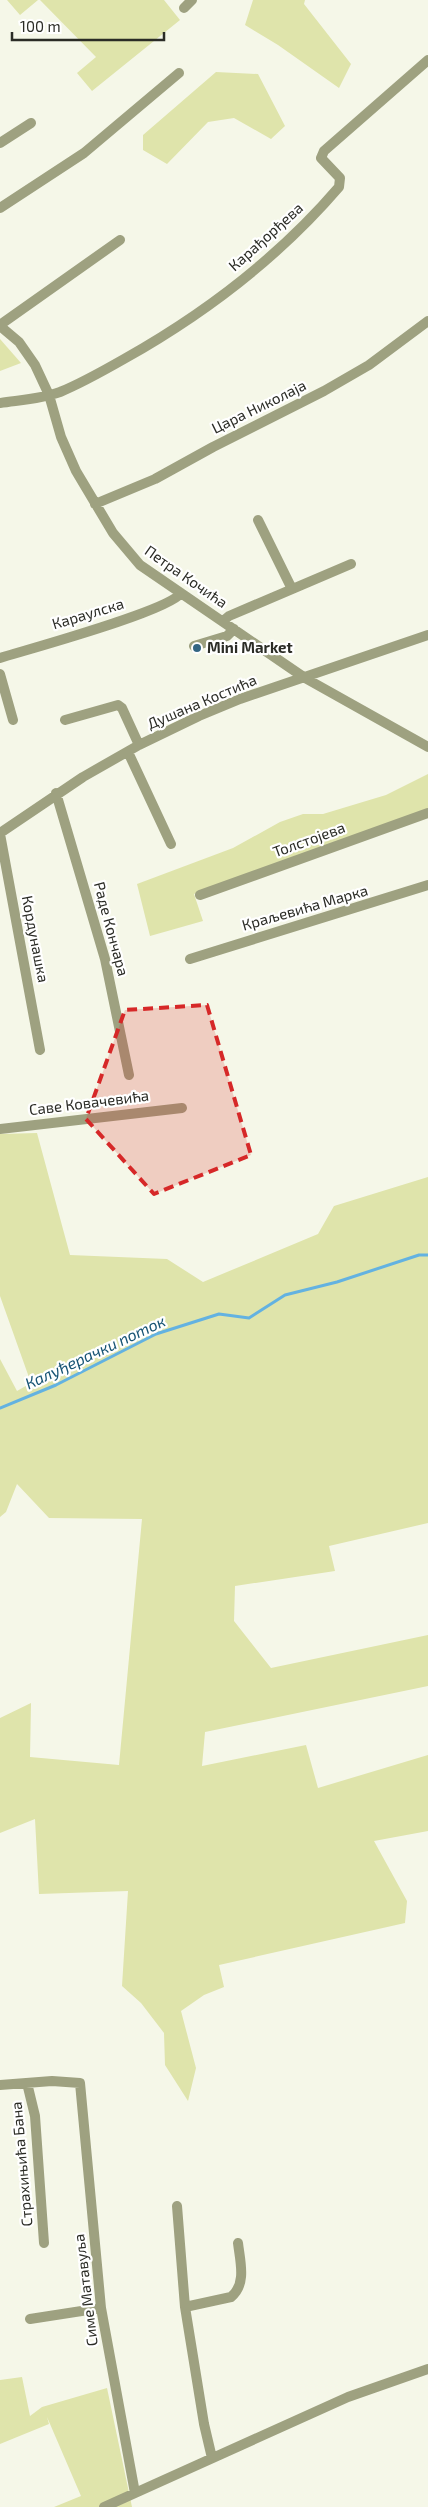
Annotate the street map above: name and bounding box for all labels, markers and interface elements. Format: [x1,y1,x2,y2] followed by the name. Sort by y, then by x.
[12,10,165,42] scale bar
[20,17,61,35] text: 100 m
[225,198,307,275] street label: Карађорђева
[208,375,309,438] street label: Цара Николаја
[142,541,231,611] street label: Петра Кочића
[50,594,126,633] street label: Караулска
[207,638,293,656] place label: Mini Market
[191,642,203,654] marker: Mini Market
[144,670,259,733] street label: Душана Костића
[270,818,348,861] street label: Толстојева
[91,880,133,978] street label: Раде Кончара
[240,880,370,934] street label: Краљевића Марка
[18,894,53,984] street label: Кордунашка
[28,1086,150,1118] street label: Саве Ковачевића
[22,1310,169,1393] water label: Калуђерачки поток
[7,2101,35,2227] street label: Страхињића Бана
[69,2233,102,2347] street label: Симе Матавуља

